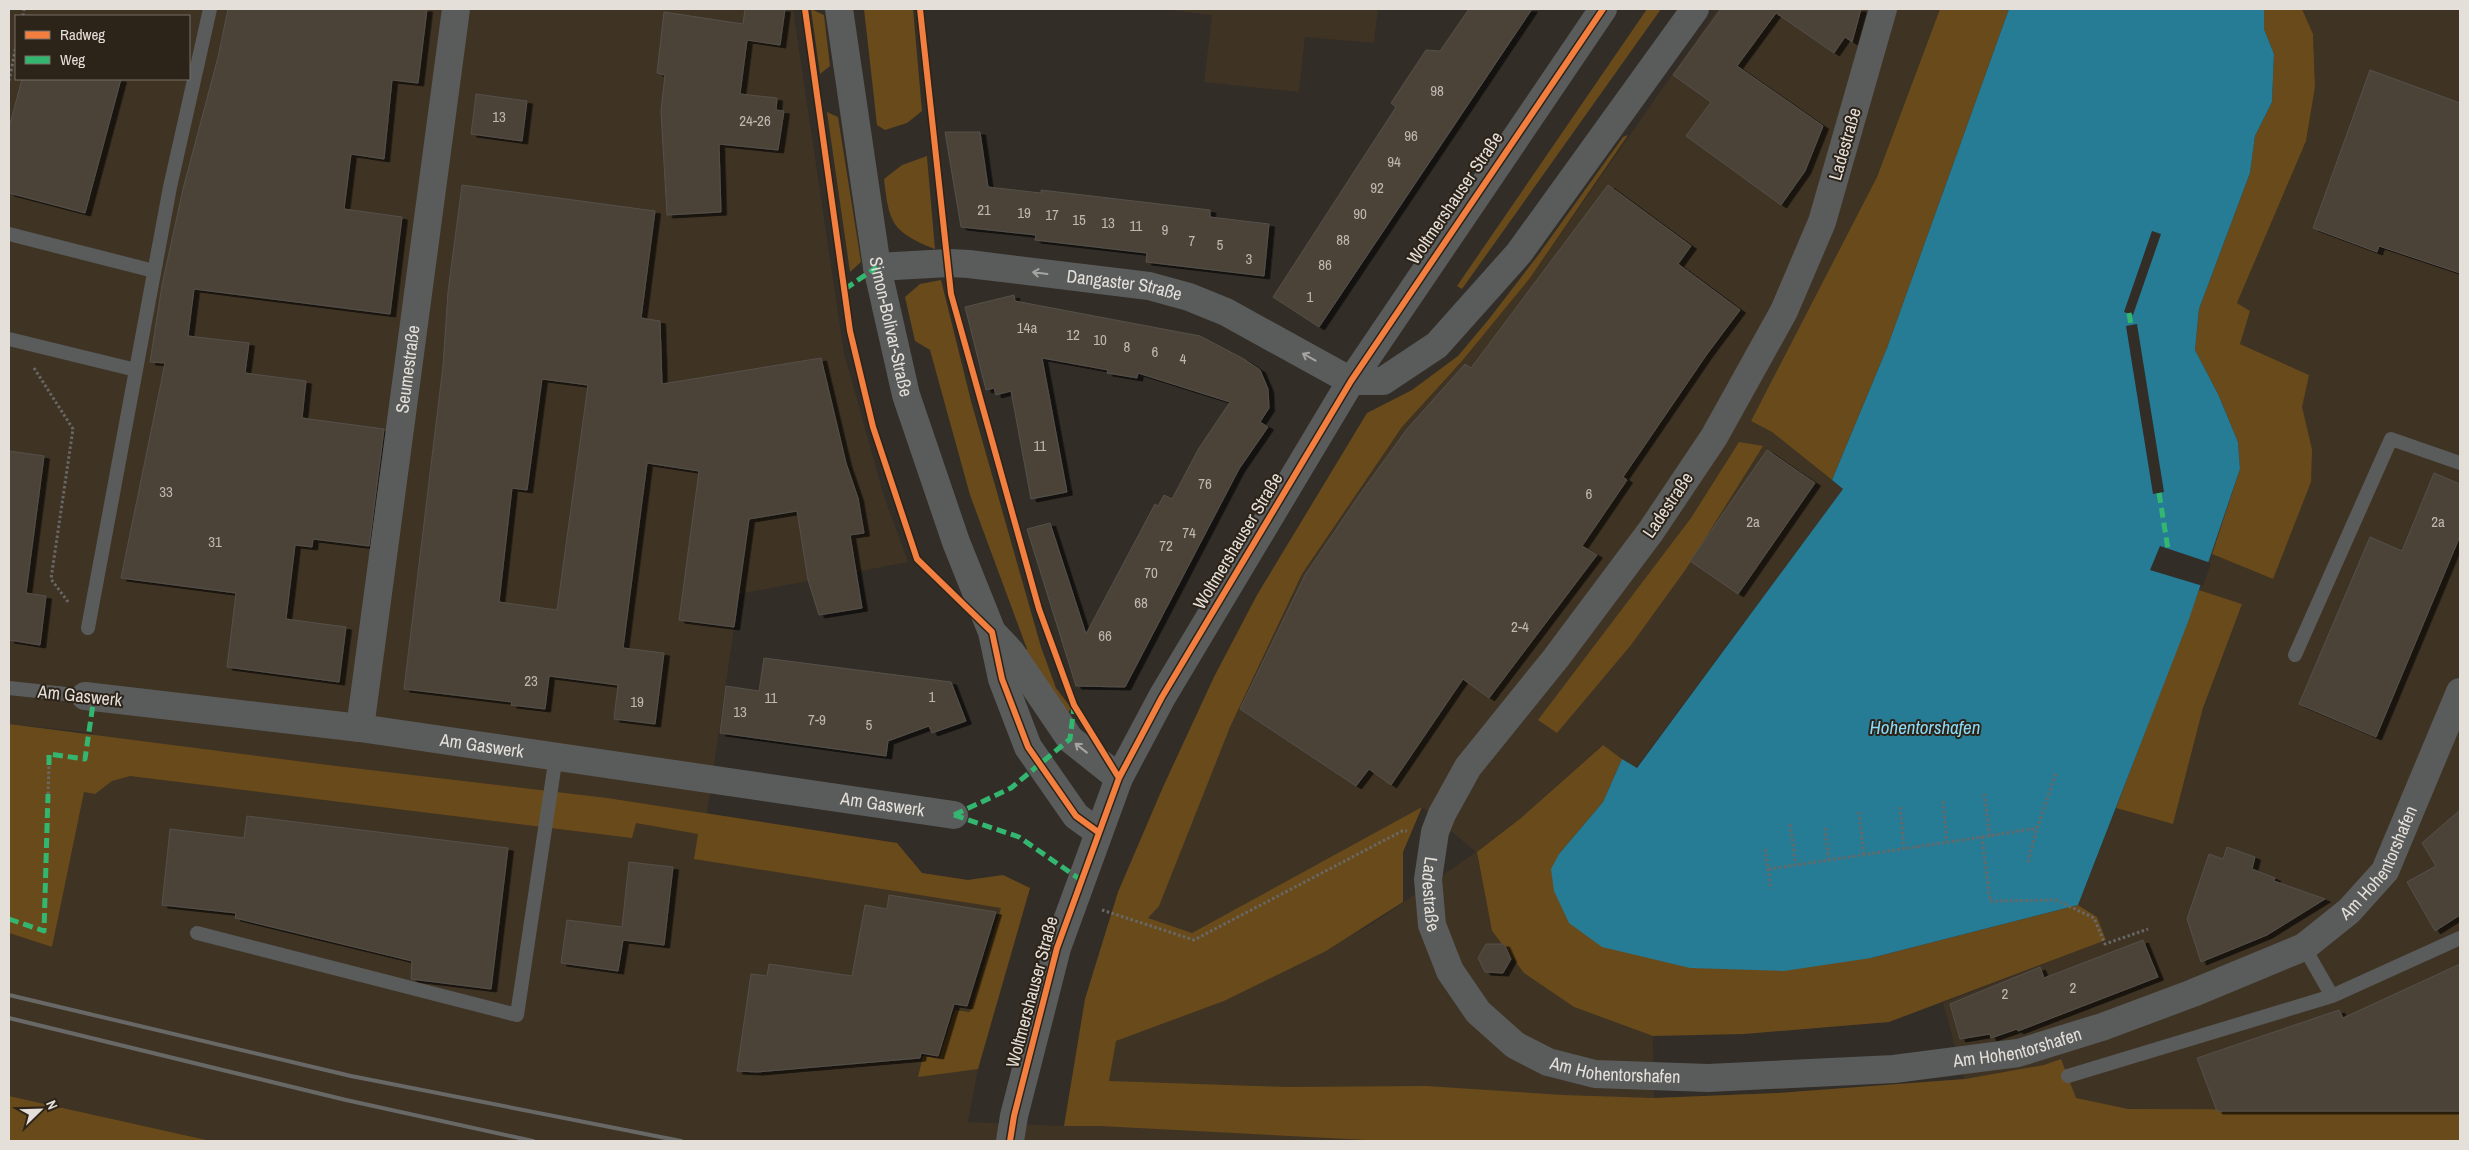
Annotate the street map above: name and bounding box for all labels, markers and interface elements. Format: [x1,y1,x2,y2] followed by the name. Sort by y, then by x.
[15,15,190,80] legend
[60,24,105,45] text: Radweg
[60,49,85,70] text: Weg
[1430,80,1444,101] house number: 98
[1822,105,1867,183] street label: Ladestraße
[492,106,506,127] house number: 13
[739,110,771,131] house number: 24-26
[1404,125,1418,146] house number: 96
[1401,126,1508,269] street label: Woltmershauser Straße
[1387,151,1401,172] house number: 94
[1370,177,1384,198] house number: 92
[977,199,991,220] house number: 21
[1017,202,1031,223] house number: 19
[1353,203,1367,224] house number: 90
[1045,204,1059,225] house number: 17
[1072,209,1086,230] house number: 15
[1101,212,1115,233] house number: 13
[1130,215,1143,236] house number: 11
[1162,219,1169,240] house number: 9
[1336,229,1350,250] house number: 88
[1189,230,1196,251] house number: 7
[1217,234,1224,255] house number: 5
[1246,248,1253,269] house number: 3
[1318,254,1332,275] house number: 86
[864,255,919,399] street label: Simon-Bolivar-Straße
[1065,263,1185,307] street label: Dangaster Straße
[1033,268,1049,278] one-way arrow
[1307,286,1314,307] house number: 1
[1017,317,1037,338] house number: 14a
[389,324,426,415] street label: Seumestraße
[1066,324,1080,345] house number: 12
[1093,329,1107,350] house number: 10
[1124,336,1131,357] house number: 8
[1152,341,1159,362] house number: 6
[1180,348,1187,369] house number: 4
[1302,352,1316,362] one-way arrow
[1034,435,1047,456] house number: 11
[1636,467,1699,543] street label: Ladestraße
[1187,468,1288,614] street label: Woltmershauser Straße
[1198,473,1212,494] house number: 76
[159,481,173,502] house number: 33
[1586,483,1593,504] house number: 6
[1746,511,1760,532] house number: 2a
[2431,511,2445,532] house number: 2a
[1182,522,1196,543] house number: 74
[208,531,222,552] house number: 31
[1159,535,1173,556] house number: 72
[1144,562,1158,583] house number: 70
[1134,592,1148,613] house number: 68
[1511,616,1529,637] house number: 2-4
[1098,625,1112,646] house number: 66
[524,670,538,691] house number: 23
[36,679,124,712] street label: Am Gaswerk
[929,686,936,707] house number: 1
[765,687,778,708] house number: 11
[630,691,644,712] house number: 19
[733,701,747,722] house number: 13
[808,709,826,730] house number: 7-9
[866,714,873,735] house number: 5
[1870,714,1980,740] water label: Hohentorshafen
[437,727,526,764] street label: Am Gaswerk
[1075,742,1088,753] one-way arrow
[838,785,927,823] street label: Am Gaswerk
[2334,802,2423,926] street label: Am Hohentorshafen
[1416,855,1446,935] street label: Ladestraße
[999,913,1064,1070] street label: Woltmershauser Straße
[2070,977,2077,998] house number: 2
[2002,983,2009,1004] house number: 2
[1951,1021,2085,1073] street label: Am Hohentorshafen
[1546,1050,1681,1089] street label: Am Hohentorshafen
[15,1085,65,1135] north arrow
[42,1098,62,1112] text: N

